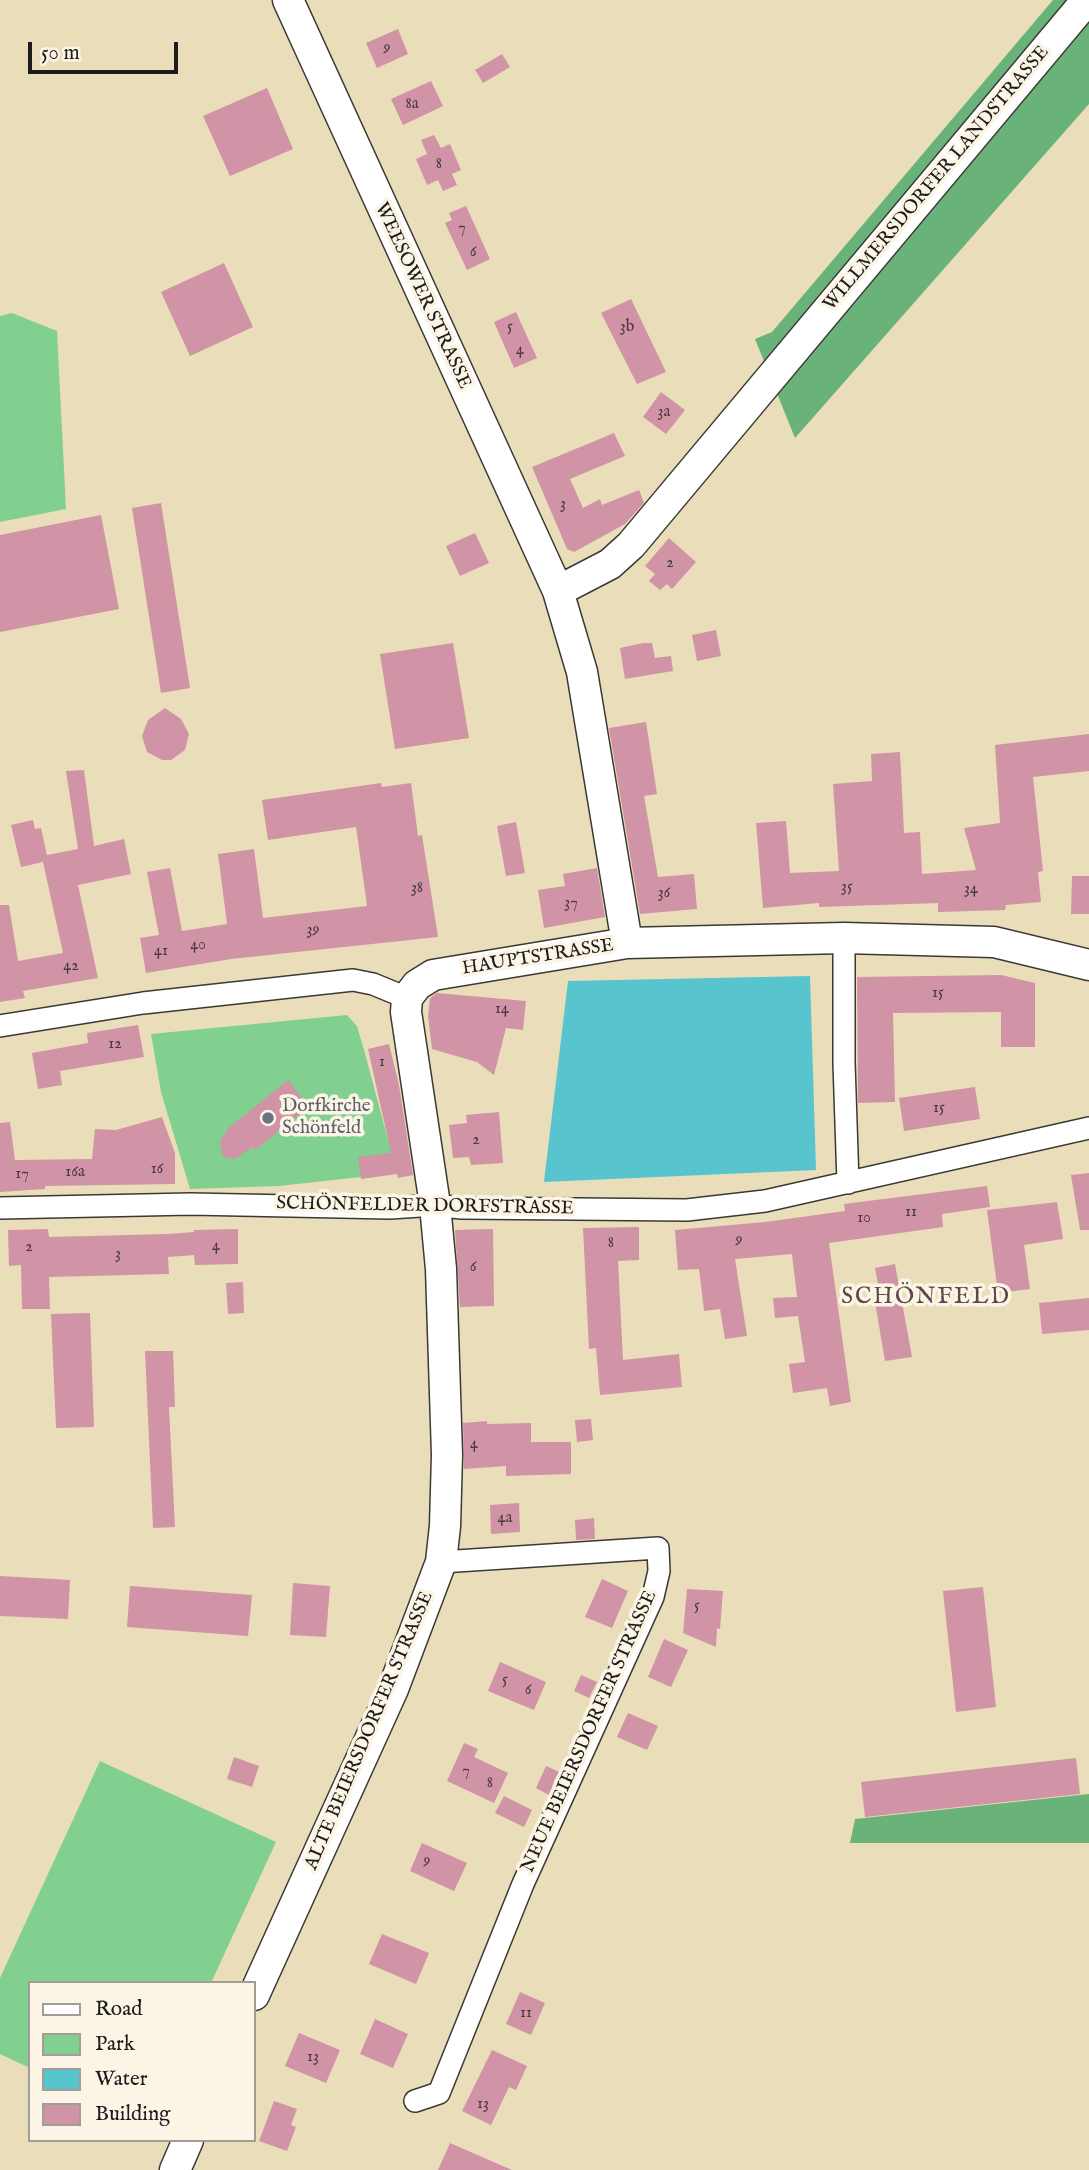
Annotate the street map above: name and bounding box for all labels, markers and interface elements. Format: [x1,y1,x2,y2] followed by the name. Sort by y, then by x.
[32,28,182,72] scale bar
[384,39,390,59] house number: 9
[41,40,80,67] text: 50 m
[819,42,1055,316] street label: WILLMERSDORFER LANDSTRASSE
[405,95,419,115] house number: 8a
[436,155,442,175] house number: 8
[369,199,475,393] street label: WEESOWER STRASSE
[458,219,466,239] house number: 7
[470,243,476,263] house number: 6
[507,318,513,338] house number: 5
[620,318,634,338] house number: 3b
[516,341,524,361] house number: 4
[658,403,670,423] house number: 3a
[560,495,566,515] house number: 3
[666,554,674,574] house number: 2
[841,878,853,898] house number: 35
[411,879,423,899] house number: 38
[964,880,978,900] house number: 34
[658,884,670,904] house number: 36
[564,894,578,914] house number: 37
[307,921,319,941] house number: 39
[461,935,615,981] street label: HAUPTSTRASSE
[190,936,206,956] house number: 40
[154,942,168,962] house number: 41
[63,957,79,977] house number: 42
[932,984,944,1004] house number: 15
[495,1000,509,1020] house number: 14
[108,1035,122,1055] house number: 12
[379,1053,385,1073] house number: 1
[282,1096,370,1140] place label: Dorfkirche Schönfeld
[933,1099,945,1119] house number: 15
[260,1110,276,1126] marker: Dorfkirche Schönfeld
[472,1131,480,1151] house number: 2
[151,1160,163,1180] house number: 16
[65,1163,85,1183] house number: 16a
[15,1165,29,1185] house number: 17
[276,1193,574,1221] street label: SCHÖNFELDER DORFSTRASSE
[905,1203,917,1223] house number: 11
[857,1209,871,1229] house number: 10
[736,1231,742,1251] house number: 9
[608,1234,614,1254] house number: 8
[212,1237,220,1257] house number: 4
[25,1238,33,1258] house number: 2
[115,1245,121,1265] house number: 3
[470,1258,476,1278] house number: 6
[842,1284,1010,1312] district label: SCHÖNFELD
[470,1435,478,1455] house number: 4
[498,1509,512,1529] house number: 4a
[517,1587,663,1877] street label: NEUE BEIERSDORFER STRASSE
[301,1588,439,1874] street label: ALTE BEIERSDORFER STRASSE
[694,1597,700,1617] house number: 5
[502,1671,508,1691] house number: 5
[525,1681,531,1701] house number: 6
[462,1762,470,1782] house number: 7
[487,1774,493,1794] house number: 8
[424,1852,430,1872] house number: 9
[28,1981,256,2142] legend
[95,1996,142,2023] text: Road
[520,2004,532,2024] house number: 11
[95,2031,135,2058] text: Park
[307,2048,319,2068] house number: 13
[95,2066,147,2093] text: Water
[477,2095,489,2115] house number: 13
[95,2101,170,2128] text: Building

